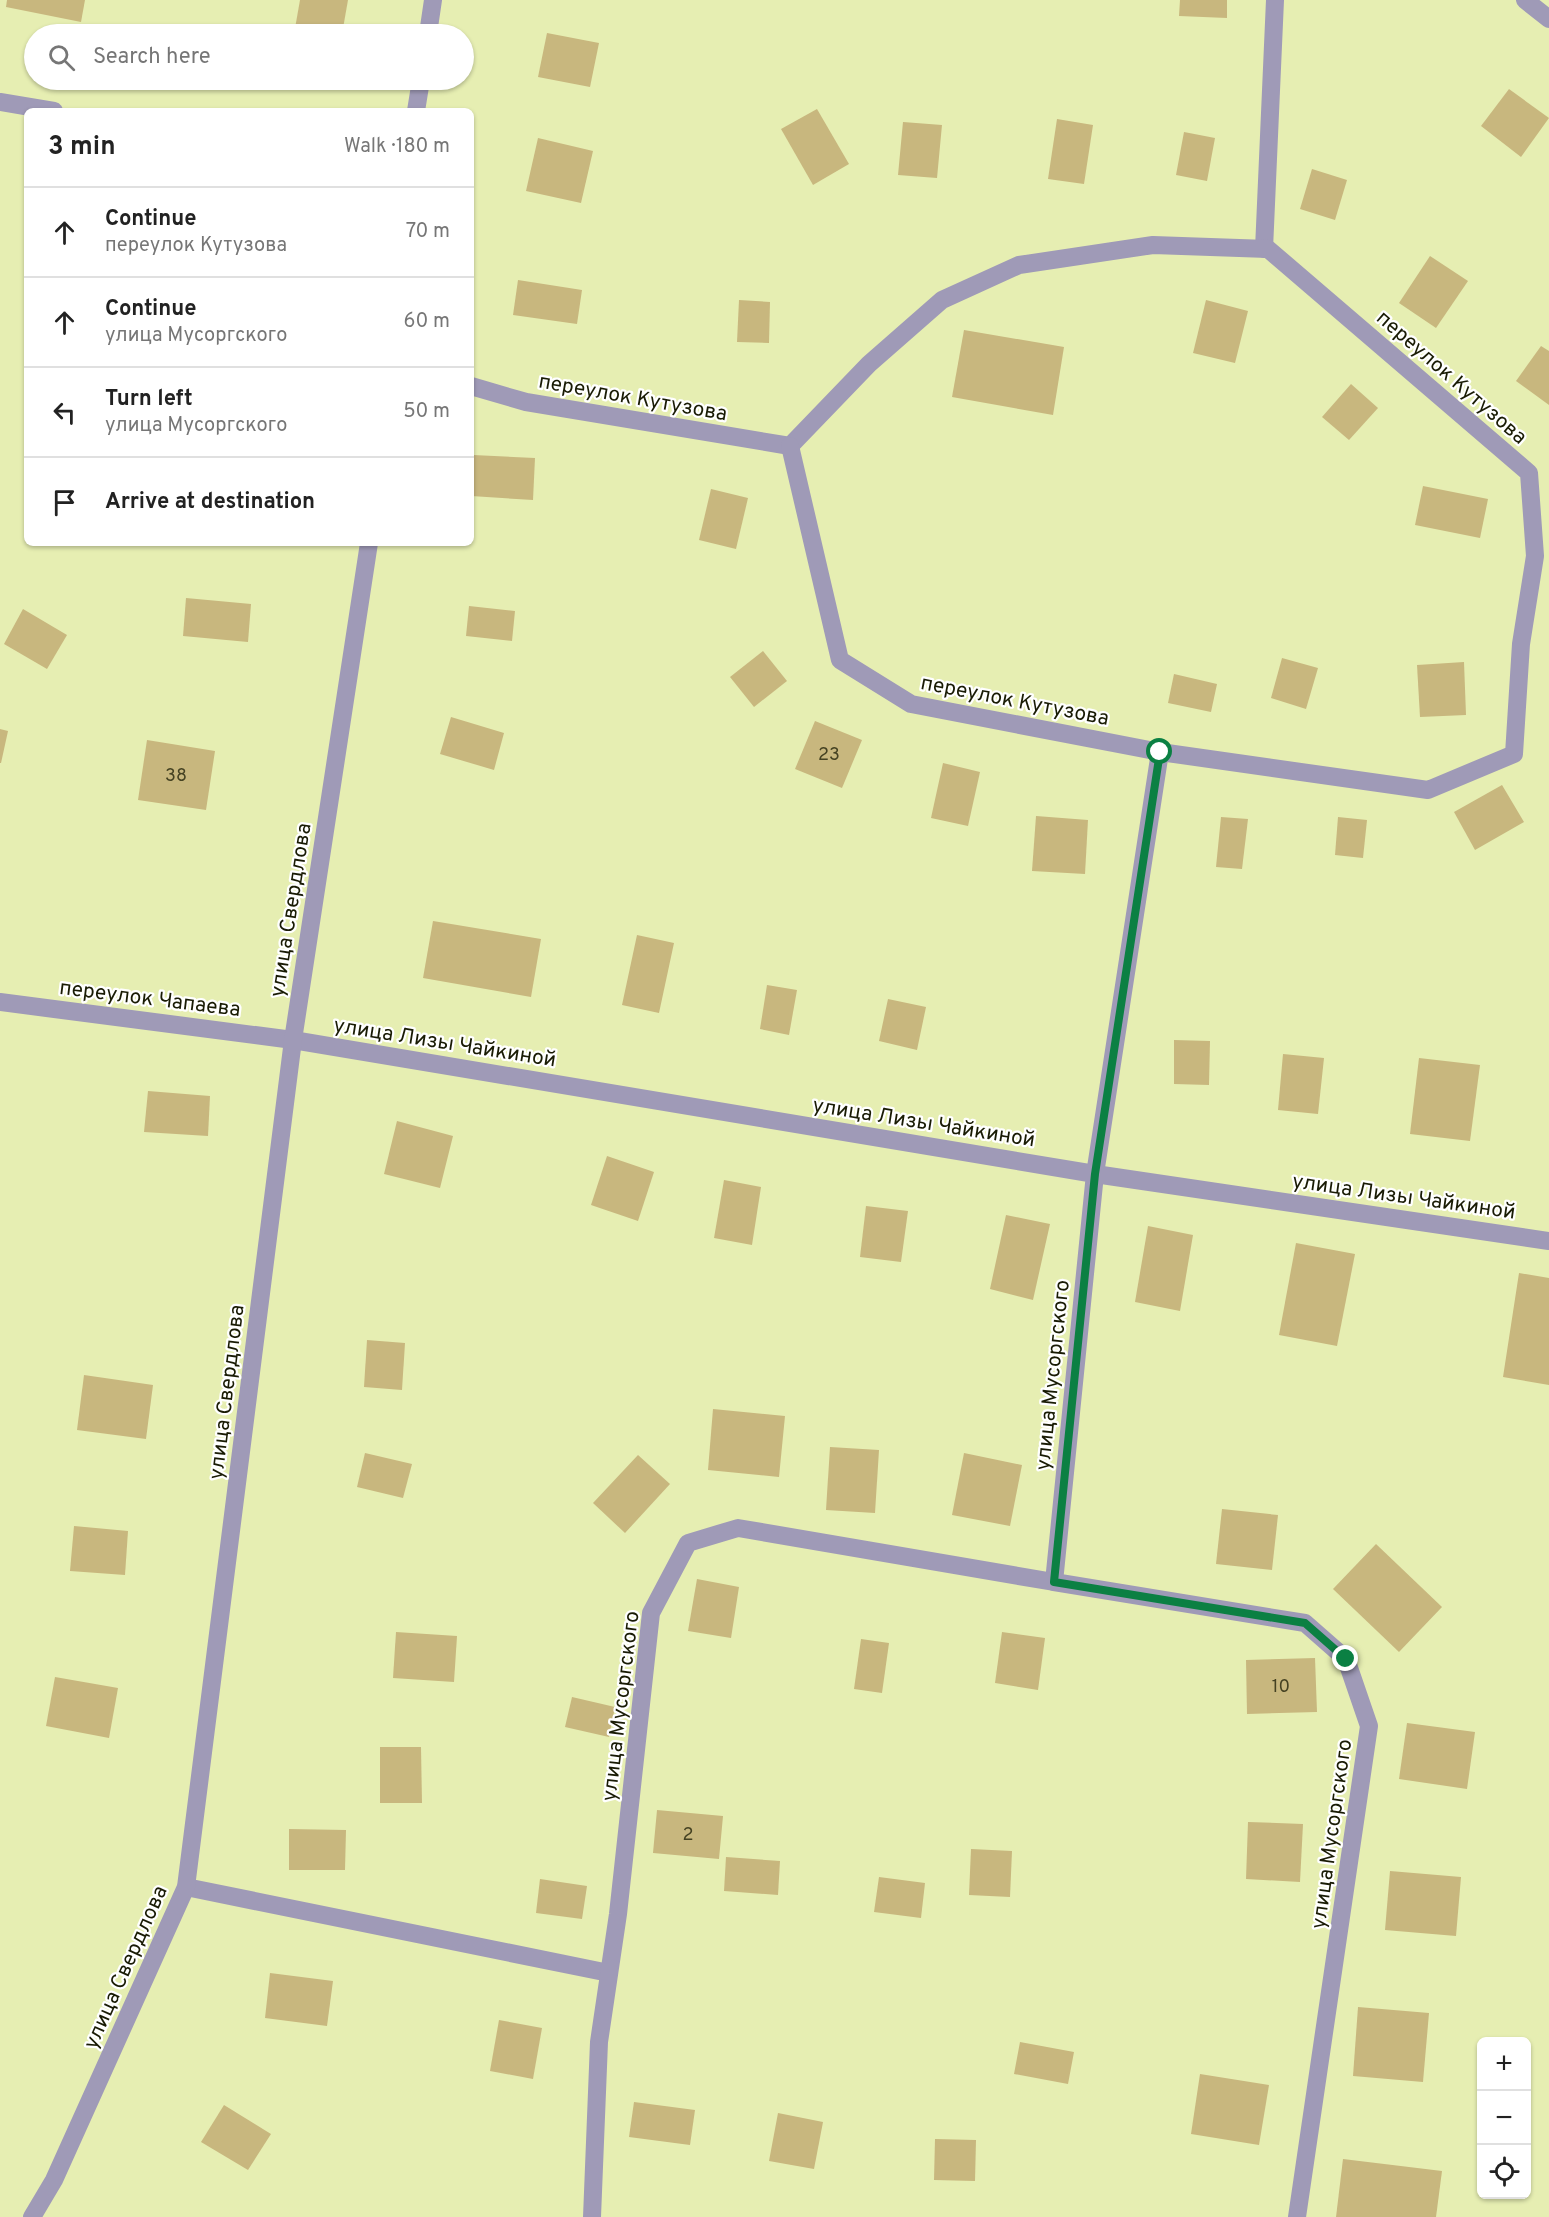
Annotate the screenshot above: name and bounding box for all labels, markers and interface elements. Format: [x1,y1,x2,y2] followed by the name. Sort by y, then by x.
[24,24,474,90] search box
[45,41,78,74] icon: search
[93,44,211,71] text: Search here
[48,131,116,164] text: 3 min
[344,134,450,160] text: Walk · 180 m
[105,206,196,233] text: Continue
[48,216,81,249] icon: ahead
[406,219,450,245] text: 70 m
[105,233,287,259] text: переулок Кутузова
[105,296,196,323] text: Continue
[1370,305,1532,451] street label: переулок Кутузова
[48,306,81,339] icon: ahead
[404,309,450,335] text: 60 m
[105,323,287,349] text: улица Мусоргского
[536,369,729,428] street label: переулок Кутузова
[105,386,193,413] text: Turn left
[48,396,81,429] icon: left
[403,399,450,425] text: 50 m
[105,413,287,439] text: улица Мусоргского
[48,486,81,519] icon: arrive
[105,489,315,516] text: Arrive at destination
[918,670,1111,733] street label: переулок Кутузова
[1146,738,1172,764] route start
[818,744,840,767] house number: 23
[165,765,187,788] house number: 38
[264,821,319,999] street label: улица Свердлова
[58,975,242,1024] street label: переулок Чапаева
[331,1013,558,1074] street label: улица Лизы Чайкиной
[810,1093,1037,1154] street label: улица Лизы Чайкиной
[1290,1168,1517,1227] street label: улица Лизы Чайкиной
[1030,1278,1077,1472] street label: улица Мусоргского
[203,1303,252,1481] street label: улица Свердлова
[596,1609,647,1803] street label: улица Мусоргского
[1332,1645,1358,1671] route end
[1272,1676,1290,1699] house number: 10
[1306,1737,1359,1931] street label: улица Мусоргского
[682,1824,694,1847] house number: 2
[78,1882,175,2054] street label: улица Свердлова
[1477,2037,1531,2199] map controls
[1477,2037,1531,2091] button: +
[1477,2091,1531,2145] button: −
[1477,2145,1531,2199] button: locate

